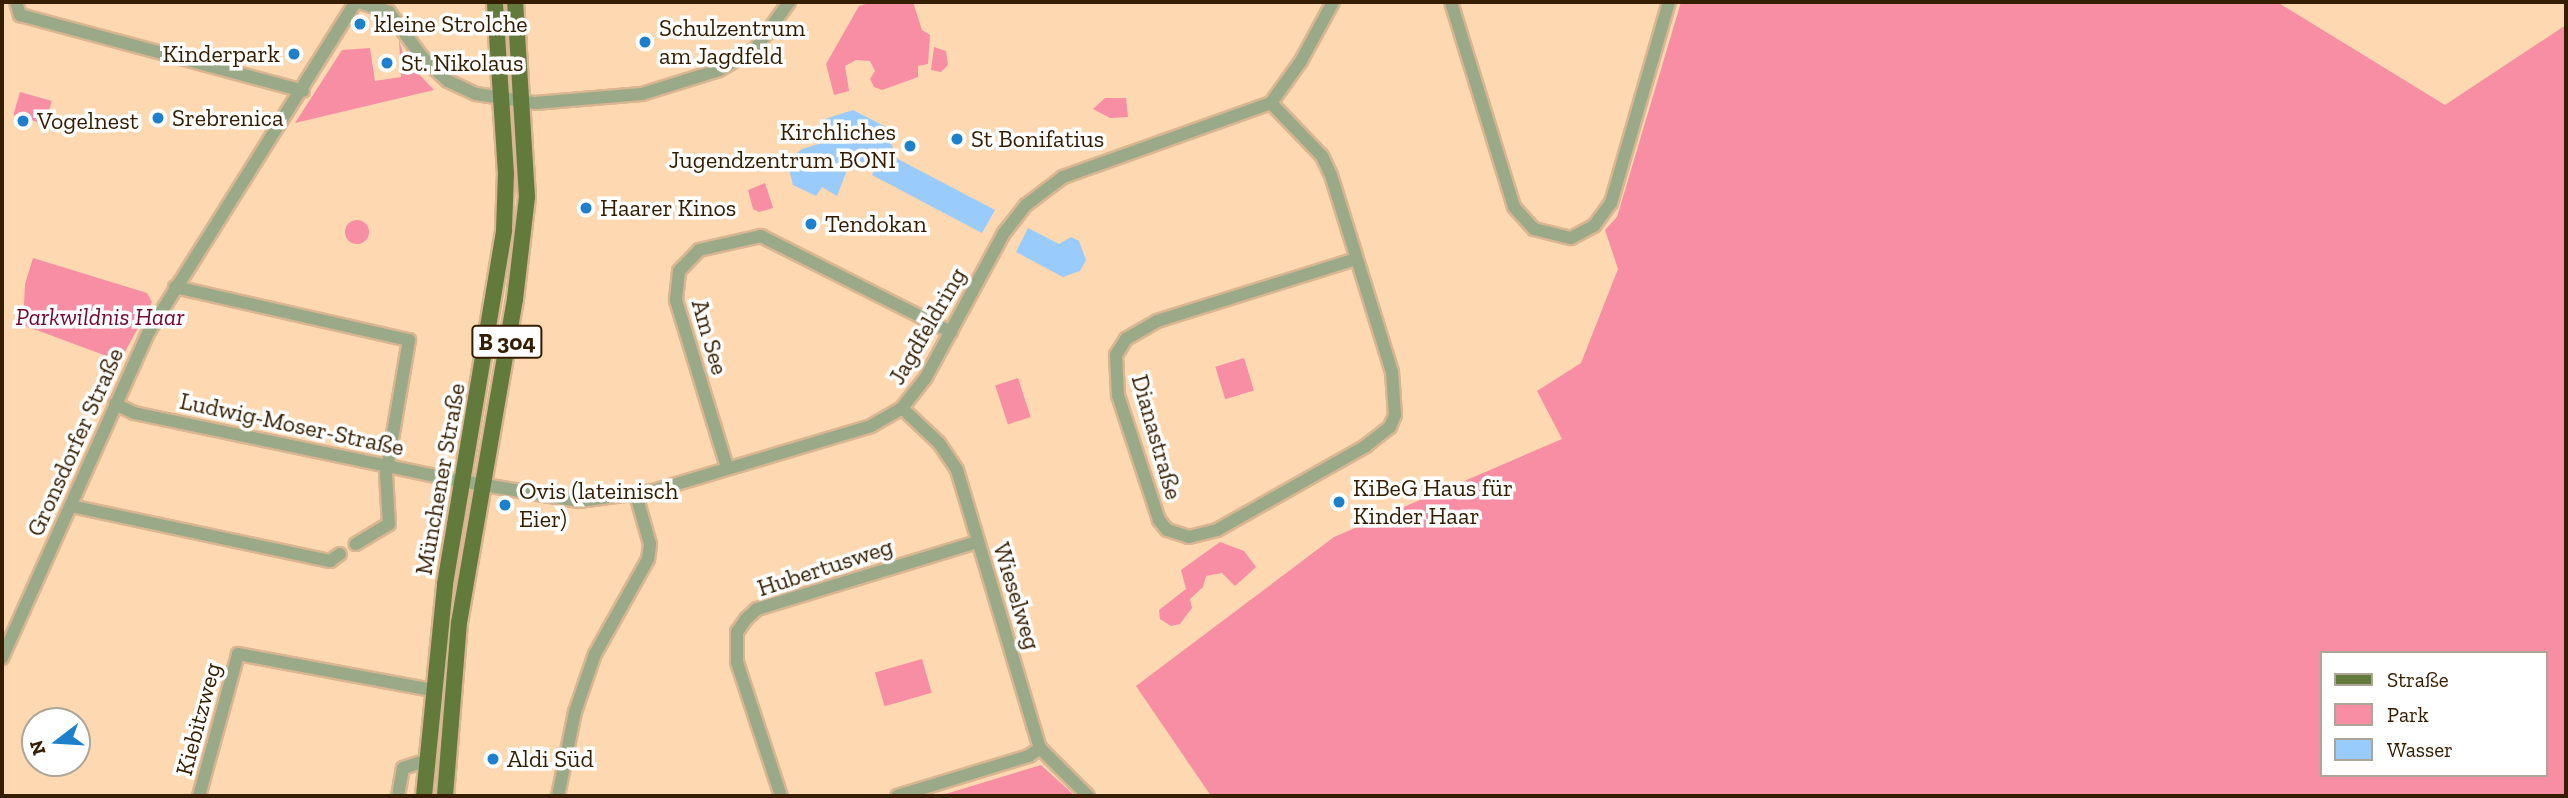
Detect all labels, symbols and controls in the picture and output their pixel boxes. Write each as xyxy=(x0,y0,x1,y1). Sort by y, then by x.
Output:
place label: kleine Strolche xyxy=(374,10,528,38)
place label: Schulzentrum am Jagdfeld xyxy=(659,14,805,70)
marker: kleine Strolche xyxy=(352,16,368,32)
marker: Schulzentrum am Jagdfeld xyxy=(637,34,653,50)
place label: Kinderpark xyxy=(162,40,280,68)
marker: Kinderpark xyxy=(286,46,302,62)
place label: St. Nikolaus xyxy=(401,49,524,77)
marker: St. Nikolaus xyxy=(379,55,395,71)
place label: Srebrenica xyxy=(172,104,283,132)
place label: Vogelnest xyxy=(37,107,139,135)
marker: Srebrenica xyxy=(150,110,166,126)
marker: Vogelnest xyxy=(15,113,31,129)
place label: Kirchliches Jugendzentrum BONI xyxy=(669,118,896,174)
place label: St Bonifatius xyxy=(971,125,1104,153)
marker: St Bonifatius xyxy=(949,131,965,147)
marker: Kirchliches Jugendzentrum BONI xyxy=(902,138,918,154)
place label: Haarer Kinos xyxy=(600,194,737,222)
marker: Haarer Kinos xyxy=(578,200,594,216)
place label: Tendokan xyxy=(825,210,927,238)
marker: Tendokan xyxy=(803,216,819,232)
street label: Jagdfeldring xyxy=(882,262,972,390)
street label: Am See xyxy=(686,296,734,378)
park label: Parkwildnis Haar xyxy=(16,303,184,331)
road number: B 304 xyxy=(470,322,544,362)
street label: Gronsdorfer Straße xyxy=(20,343,130,541)
street label: Dianastraße xyxy=(1125,371,1189,503)
street label: Münchener Straße xyxy=(409,381,471,577)
street label: Ludwig-Moser-Straße xyxy=(177,386,407,462)
place label: KiBeG Haus für Kinder Haar xyxy=(1353,474,1513,530)
place label: Ovis (lateinisch Eier) xyxy=(519,477,678,533)
marker: KiBeG Haus für Kinder Haar xyxy=(1331,494,1347,510)
marker: Ovis (lateinisch Eier) xyxy=(497,497,513,513)
street label: Hubertusweg xyxy=(754,532,896,602)
street label: Wieselweg xyxy=(987,539,1047,653)
legend xyxy=(2320,651,2547,777)
street label: Kiebitzweg xyxy=(169,660,227,778)
text: Straße xyxy=(2387,667,2449,692)
text: Park xyxy=(2387,702,2429,727)
north arrow xyxy=(21,707,91,777)
text: N xyxy=(24,737,50,758)
text: Wasser xyxy=(2387,737,2453,762)
place label: Aldi Süd xyxy=(507,745,594,773)
marker: Aldi Süd xyxy=(485,751,501,767)

